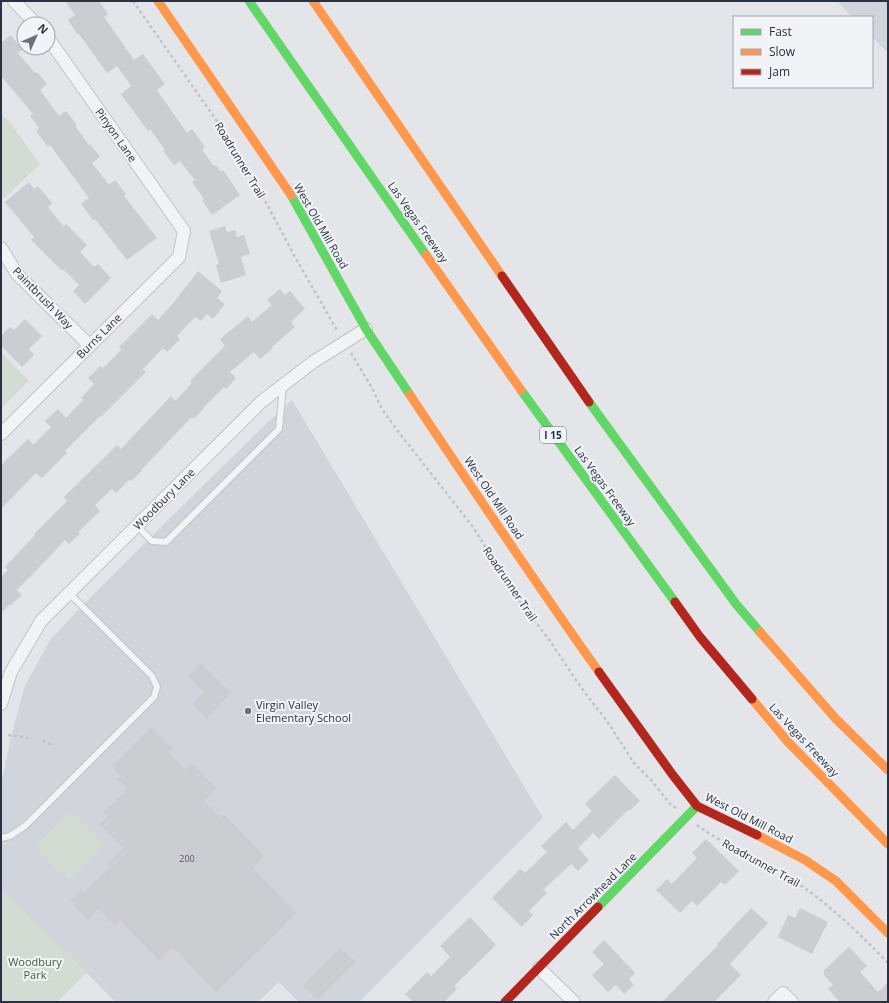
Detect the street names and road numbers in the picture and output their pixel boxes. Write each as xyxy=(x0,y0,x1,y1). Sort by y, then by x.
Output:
street label: Pinyon Lane xyxy=(92,105,141,165)
street label: Roadrunner Trail xyxy=(212,119,269,201)
street label: Las Vegas Freeway xyxy=(385,178,452,266)
street label: West Old Mill Road xyxy=(291,180,352,271)
street label: Paintbrush Way xyxy=(10,263,77,332)
street label: Burns Lane xyxy=(73,310,124,361)
road number: I 15 xyxy=(540,427,566,443)
street label: Las Vegas Freeway xyxy=(571,443,640,529)
street label: West Old Mill Road xyxy=(461,453,528,542)
street label: Woodbury Lane xyxy=(130,465,198,533)
street label: Roadrunner Trail xyxy=(480,544,541,624)
street label: Las Vegas Freeway xyxy=(766,700,843,780)
street label: West Old Mill Road xyxy=(703,789,796,846)
street label: Roadrunner Trail xyxy=(720,835,803,890)
street label: North Arrowhead Lane xyxy=(546,849,639,942)

